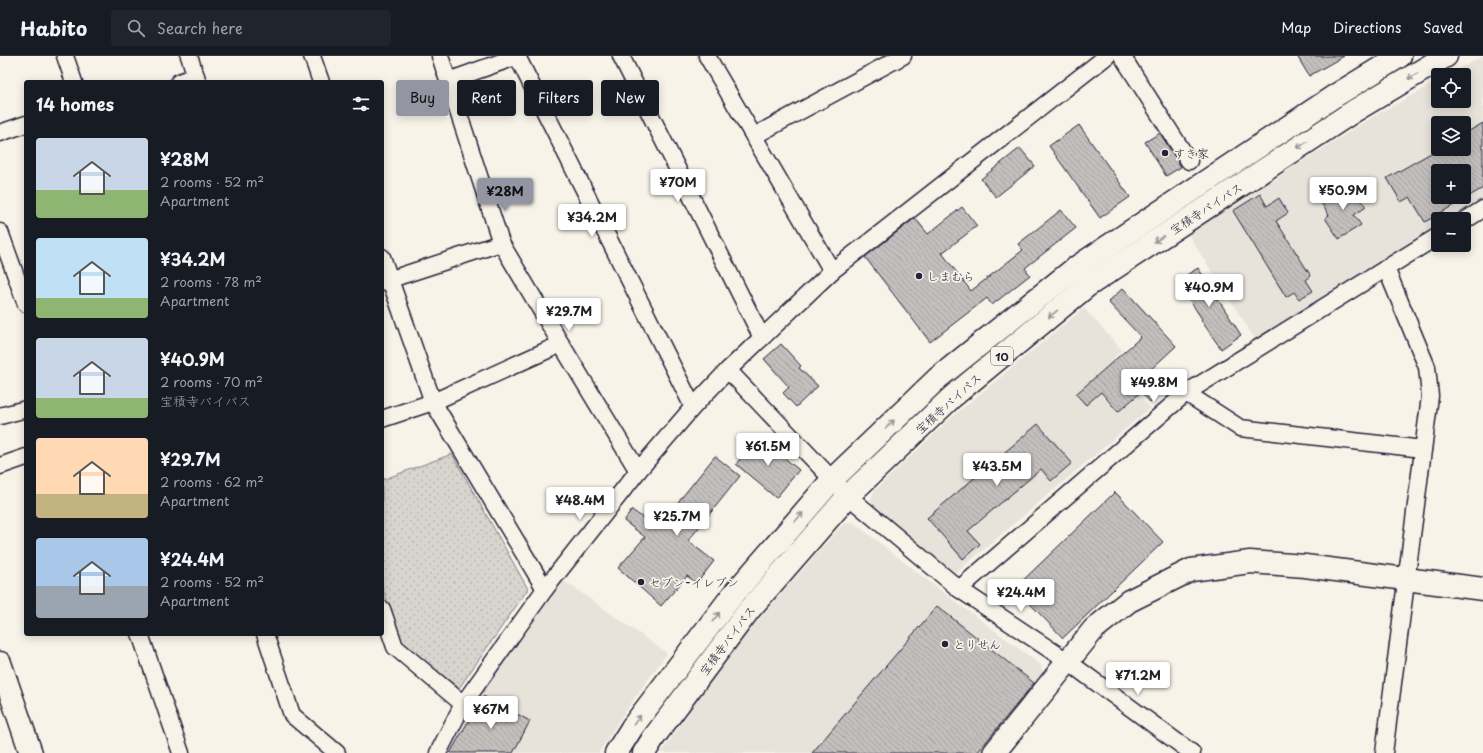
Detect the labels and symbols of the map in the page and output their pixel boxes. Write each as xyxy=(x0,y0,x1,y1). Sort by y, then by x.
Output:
one-way arrow xyxy=(1407,72,1419,80)
one-way arrow xyxy=(1297,140,1308,149)
place label: すき家 xyxy=(1173,144,1209,162)
marker: すき家 xyxy=(1160,148,1170,158)
pin: ¥70M xyxy=(654,169,702,203)
pin: ¥50.9M xyxy=(1310,177,1376,211)
pin: ¥28M xyxy=(481,178,529,212)
street label: 宝積寺バイパス xyxy=(1166,178,1246,238)
pin: ¥34.2M xyxy=(559,204,625,238)
one-way arrow xyxy=(1154,235,1165,243)
place label: しまむら xyxy=(927,267,975,285)
marker: しまむら xyxy=(914,271,924,281)
pin: ¥40.9M xyxy=(1176,274,1242,308)
pin: ¥29.7M xyxy=(536,298,602,332)
one-way arrow xyxy=(1048,310,1058,319)
road number: 10 xyxy=(991,347,1013,365)
street label: 宝積寺バイパス xyxy=(911,368,985,438)
pin: ¥49.8M xyxy=(1121,369,1187,403)
one-way arrow xyxy=(885,419,895,429)
pin: ¥61.5M xyxy=(735,433,801,467)
pin: ¥43.5M xyxy=(964,453,1030,487)
pin: ¥48.4M xyxy=(547,487,613,521)
pin: ¥25.7M xyxy=(644,503,710,537)
one-way arrow xyxy=(795,512,804,523)
place label: セブン-イレブン xyxy=(649,573,739,591)
marker: セブン-イレブン xyxy=(636,577,646,587)
pin: ¥24.4M xyxy=(988,579,1054,613)
street label: 宝積寺バイパス xyxy=(695,601,759,679)
one-way arrow xyxy=(711,611,720,622)
place label: とりせん xyxy=(953,635,1001,653)
marker: とりせん xyxy=(940,639,950,649)
pin: ¥71.2M xyxy=(1105,662,1171,696)
pin: ¥67M xyxy=(467,696,515,730)
one-way arrow xyxy=(633,715,641,726)

